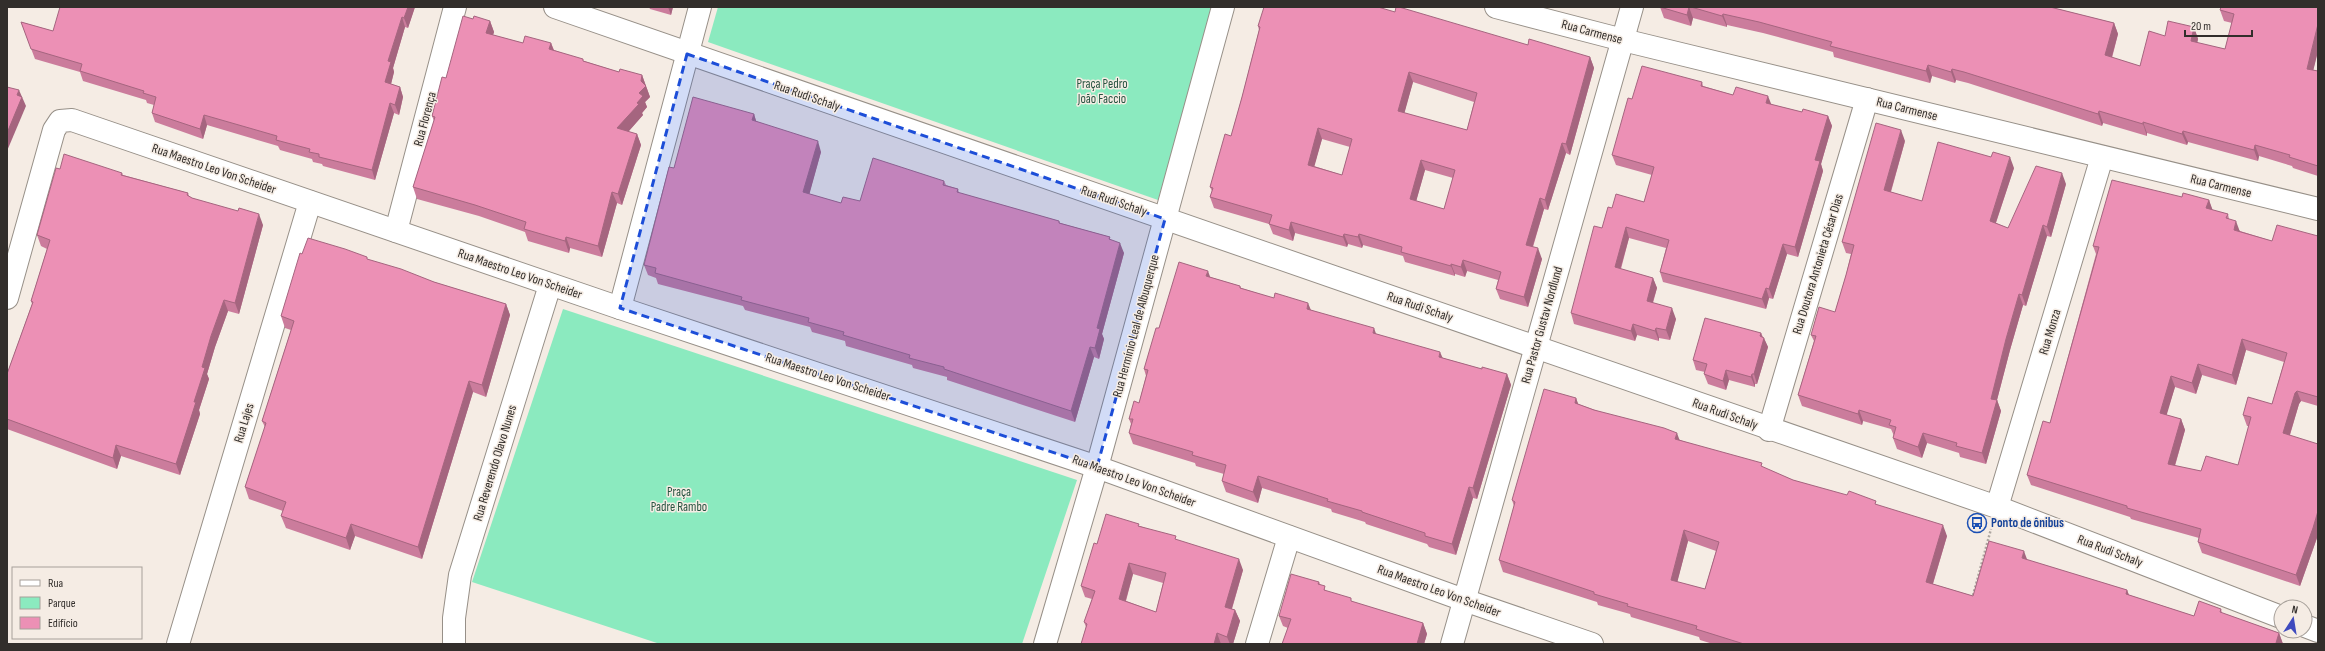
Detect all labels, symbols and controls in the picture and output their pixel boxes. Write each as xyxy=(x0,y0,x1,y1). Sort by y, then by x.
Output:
scale bar xyxy=(2185,12,2252,38)
street label: Rua Carmense xyxy=(1560,16,1624,48)
text: 20 m xyxy=(2191,19,2211,34)
park label: Praça Pedro João Faccio xyxy=(1076,76,1128,107)
street label: Rua Rudi Schaly xyxy=(772,77,842,115)
street label: Rua Florença xyxy=(410,90,440,148)
street label: Rua Carmense xyxy=(1875,94,1939,124)
street label: Rua Maestro Leo Von Scheider xyxy=(150,140,278,198)
street label: Rua Carmense xyxy=(2189,171,2253,201)
street label: Rua Rudi Schaly xyxy=(1079,182,1149,220)
street label: Rua Doutora Antonieta César Dias xyxy=(1789,192,1847,336)
street label: Rua Maestro Leo Von Scheider xyxy=(456,245,584,303)
street label: Rua Hermínio Leal de Albuquerque xyxy=(1109,253,1163,399)
street label: Rua Pastor Gustav Nordlund xyxy=(1518,265,1566,385)
street label: Rua Rudi Schaly xyxy=(1385,288,1455,326)
street label: Rua Monza xyxy=(2035,307,2065,357)
street label: Rua Maestro Leo Von Scheider xyxy=(764,349,893,405)
street label: Rua Rudi Schaly xyxy=(1690,395,1760,433)
street label: Rua Lajes xyxy=(230,401,258,445)
street label: Rua Reverendo Olavo Nunes xyxy=(470,403,520,523)
street label: Rua Maestro Leo Von Scheider xyxy=(1070,451,1198,511)
park label: Praça Padre Rambo xyxy=(651,484,707,515)
bus stop icon: Ponto de ônibus xyxy=(1966,512,1988,534)
place label: Ponto de ônibus xyxy=(1991,515,2064,531)
street label: Rua Rudi Schaly xyxy=(2075,531,2145,571)
street label: Rua Maestro Leo Von Scheider xyxy=(1375,561,1503,621)
legend xyxy=(12,567,142,639)
text: Rua xyxy=(48,576,64,591)
text: Parque xyxy=(48,596,76,611)
north arrow xyxy=(2273,599,2313,639)
text: N xyxy=(2291,603,2299,617)
text: Edifício xyxy=(48,616,78,631)

